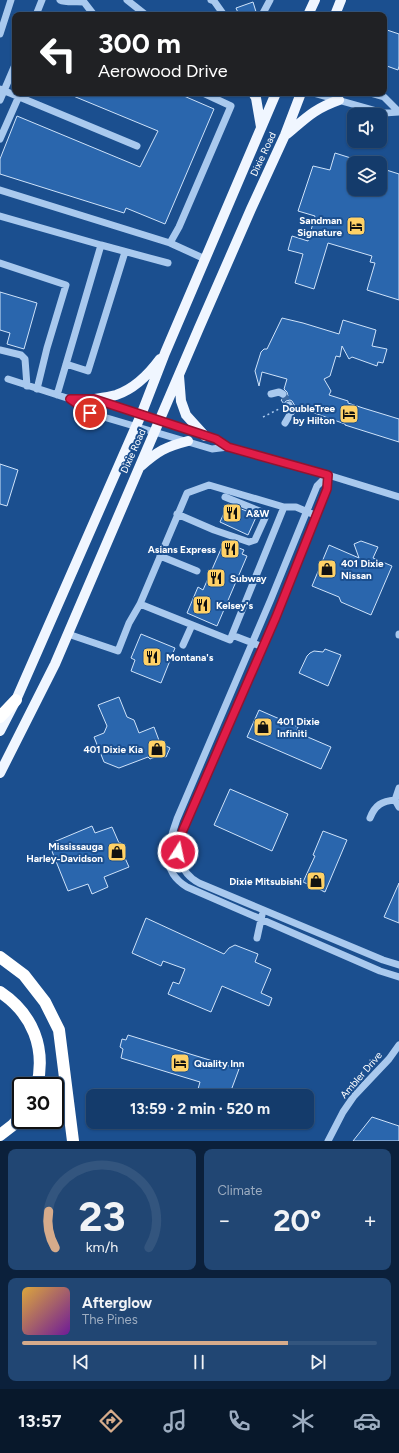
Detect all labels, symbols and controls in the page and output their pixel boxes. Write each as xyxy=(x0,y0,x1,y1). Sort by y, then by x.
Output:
text: 300 m xyxy=(98,26,181,60)
icon: left xyxy=(32,28,84,80)
text: Aerowood Drive xyxy=(98,60,228,82)
map controls xyxy=(347,108,387,196)
button: sound xyxy=(347,108,387,148)
street label: Dixie Road xyxy=(247,130,279,178)
button: layers xyxy=(347,156,387,196)
place label: Sandman Signature xyxy=(297,214,342,239)
hotel icon: Sandman Signature xyxy=(345,215,367,237)
pin xyxy=(73,396,107,430)
icon: arrive xyxy=(79,402,101,424)
place label: DoubleTree by Hilton xyxy=(282,402,335,427)
hotel icon: DoubleTree by Hilton xyxy=(338,403,360,425)
street label: Dixie Road xyxy=(117,427,149,475)
restaurant icon: A&W xyxy=(221,502,243,524)
place label: A&W xyxy=(246,507,270,520)
restaurant icon: Asians Express xyxy=(219,538,241,560)
place label: Asians Express xyxy=(148,543,216,556)
place label: 401 Dixie Nissan xyxy=(341,557,384,582)
shop icon: 401 Dixie Nissan xyxy=(316,558,338,580)
restaurant icon: Subway xyxy=(205,567,227,589)
place label: Subway xyxy=(230,572,267,585)
restaurant icon: Kelsey's xyxy=(191,594,213,616)
place label: Kelsey's xyxy=(216,599,254,612)
restaurant icon: Montana's xyxy=(141,646,163,668)
place label: Montana's xyxy=(166,651,214,664)
place label: 401 Dixie Infiniti xyxy=(277,715,320,740)
shop icon: 401 Dixie Infiniti xyxy=(252,716,274,738)
shop icon: 401 Dixie Kia xyxy=(146,738,168,760)
place label: 401 Dixie Kia xyxy=(83,743,143,756)
position arrow xyxy=(157,831,199,873)
place label: Mississauga Harley-Davidson xyxy=(26,840,103,865)
shop icon: Mississauga Harley-Davidson xyxy=(106,841,128,863)
shop icon: Dixie Mitsubishi xyxy=(305,870,327,892)
place label: Dixie Mitsubishi xyxy=(229,875,302,888)
street label: Ambler Drive xyxy=(337,1049,385,1101)
hotel icon: Quality Inn xyxy=(169,1052,191,1074)
place label: Quality Inn xyxy=(194,1057,245,1070)
speed limit sign: 30 xyxy=(12,1077,64,1129)
text: 13:59 · 2 min · 520 m xyxy=(130,1100,270,1118)
text: Climate xyxy=(218,1183,262,1198)
text: 23 xyxy=(78,1190,125,1240)
text: 20° xyxy=(273,1202,321,1239)
text: − xyxy=(218,1207,231,1234)
text: + xyxy=(363,1207,377,1234)
text: km/h xyxy=(85,1237,118,1255)
text: Afterglow xyxy=(82,1294,152,1312)
text: The Pines xyxy=(82,1312,138,1327)
icon: previous xyxy=(70,1351,92,1373)
icon: pause xyxy=(188,1351,210,1373)
icon: next xyxy=(307,1351,329,1373)
icon: directions xyxy=(97,1407,125,1435)
icon: music xyxy=(161,1407,189,1435)
icon: phone xyxy=(225,1407,253,1435)
icon: climate xyxy=(289,1407,317,1435)
icon: car xyxy=(353,1407,381,1435)
text: 13:57 xyxy=(18,1410,61,1432)

